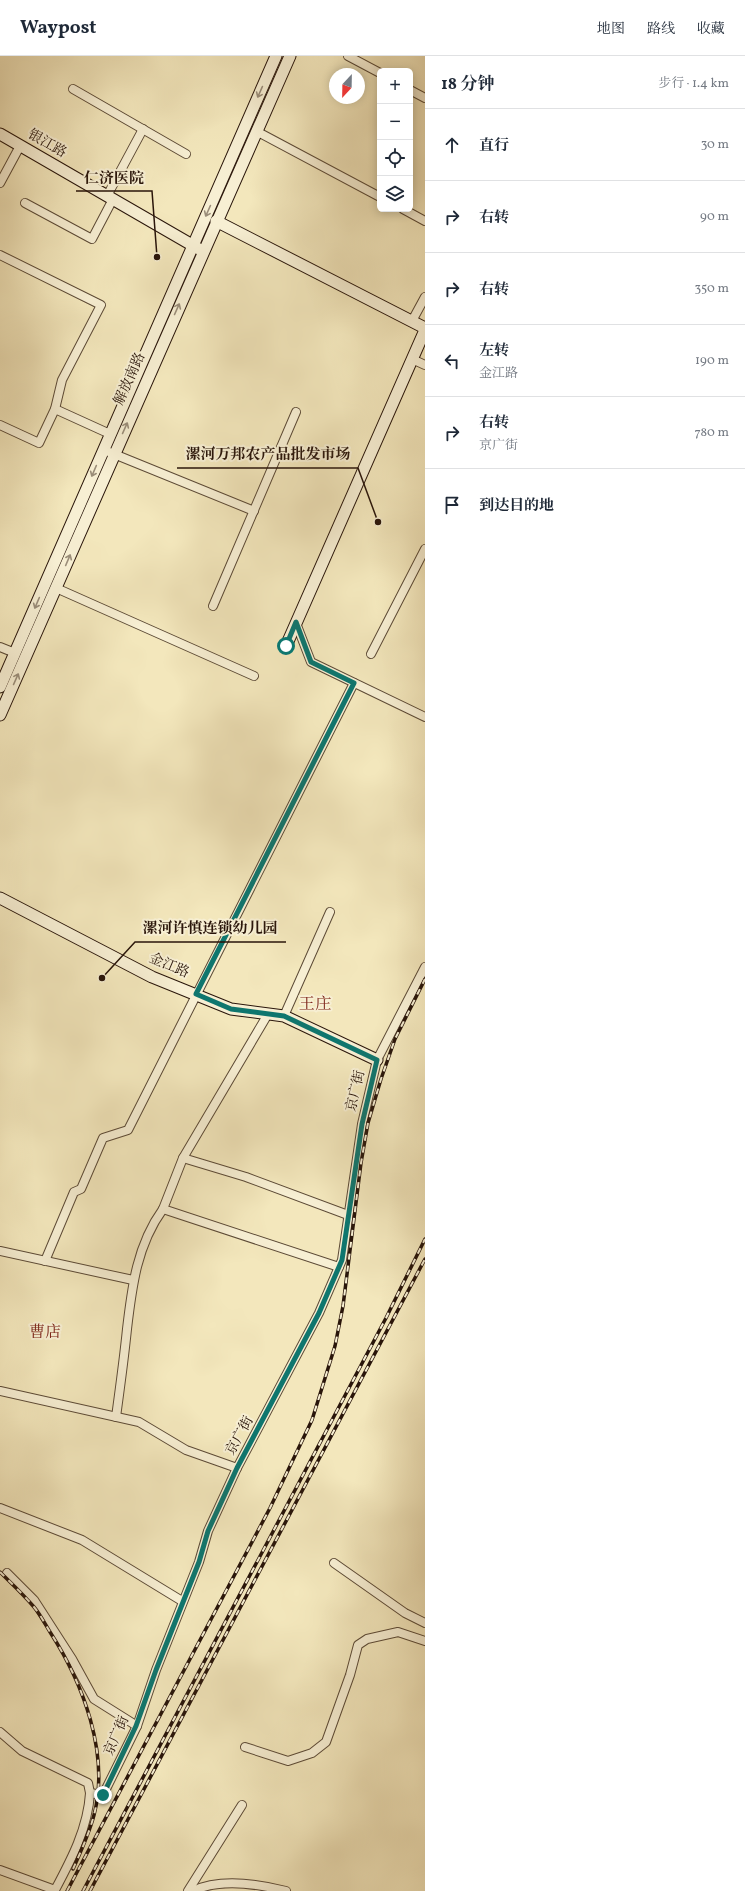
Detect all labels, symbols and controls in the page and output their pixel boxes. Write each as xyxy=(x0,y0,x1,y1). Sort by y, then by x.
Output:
text: Waypost xyxy=(20,15,96,41)
text: 地图 xyxy=(597,20,625,39)
text: 路线 xyxy=(647,20,675,39)
text: 收藏 xyxy=(697,20,725,39)
north arrow xyxy=(329,68,365,104)
map controls xyxy=(377,68,413,212)
button: + xyxy=(377,68,413,104)
text: 18 分钟 xyxy=(441,73,495,96)
text: 步行 · 1.4 km xyxy=(658,75,729,93)
one-way arrow xyxy=(256,85,263,97)
button: − xyxy=(377,104,413,140)
street label: 银江路 xyxy=(24,125,70,163)
icon: ahead xyxy=(441,134,463,156)
text: 直行 xyxy=(479,136,509,157)
text: 30 m xyxy=(701,136,729,154)
button: locate xyxy=(377,140,413,176)
callout: 仁济医院 xyxy=(76,164,152,191)
text: 仁济医院 xyxy=(84,169,144,190)
button: layers xyxy=(377,176,413,212)
one-way arrow xyxy=(203,204,211,216)
icon: right xyxy=(441,206,463,228)
text: 右转 xyxy=(479,208,509,229)
text: 90 m xyxy=(700,208,729,226)
icon: right xyxy=(441,278,463,300)
text: 右转 xyxy=(479,280,509,301)
text: 350 m xyxy=(694,280,729,298)
one-way arrow xyxy=(174,303,182,315)
text: 左转 xyxy=(479,341,509,362)
street label: 解放南路 xyxy=(110,350,150,408)
icon: left xyxy=(441,350,463,372)
text: 190 m xyxy=(695,352,729,370)
text: 金江路 xyxy=(479,365,518,383)
text: 右转 xyxy=(479,413,509,434)
one-way arrow xyxy=(122,422,129,434)
icon: right xyxy=(441,422,463,444)
text: 780 m xyxy=(695,424,729,442)
text: 京广街 xyxy=(479,437,518,455)
callout: 漯河万邦农产品批发市场 xyxy=(177,441,358,468)
text: 漯河万邦农产品批发市场 xyxy=(185,445,351,466)
one-way arrow xyxy=(90,464,97,476)
icon: arrive xyxy=(441,494,463,516)
text: 到达目的地 xyxy=(479,496,554,517)
one-way arrow xyxy=(64,554,72,566)
one-way arrow xyxy=(32,597,40,609)
route start xyxy=(277,637,295,655)
one-way arrow xyxy=(12,673,20,685)
callout: 漯河许慎连锁幼儿园 xyxy=(135,915,286,942)
text: 漯河许慎连锁幼儿园 xyxy=(142,919,278,940)
street label: 金江路 xyxy=(146,949,192,983)
district label: 王庄 xyxy=(299,994,331,1016)
street label: 京广街 xyxy=(342,1068,370,1114)
district label: 曹店 xyxy=(29,1322,61,1344)
street label: 京广街 xyxy=(222,1413,258,1459)
street label: 京广街 xyxy=(100,1713,134,1759)
route end xyxy=(94,1786,112,1804)

